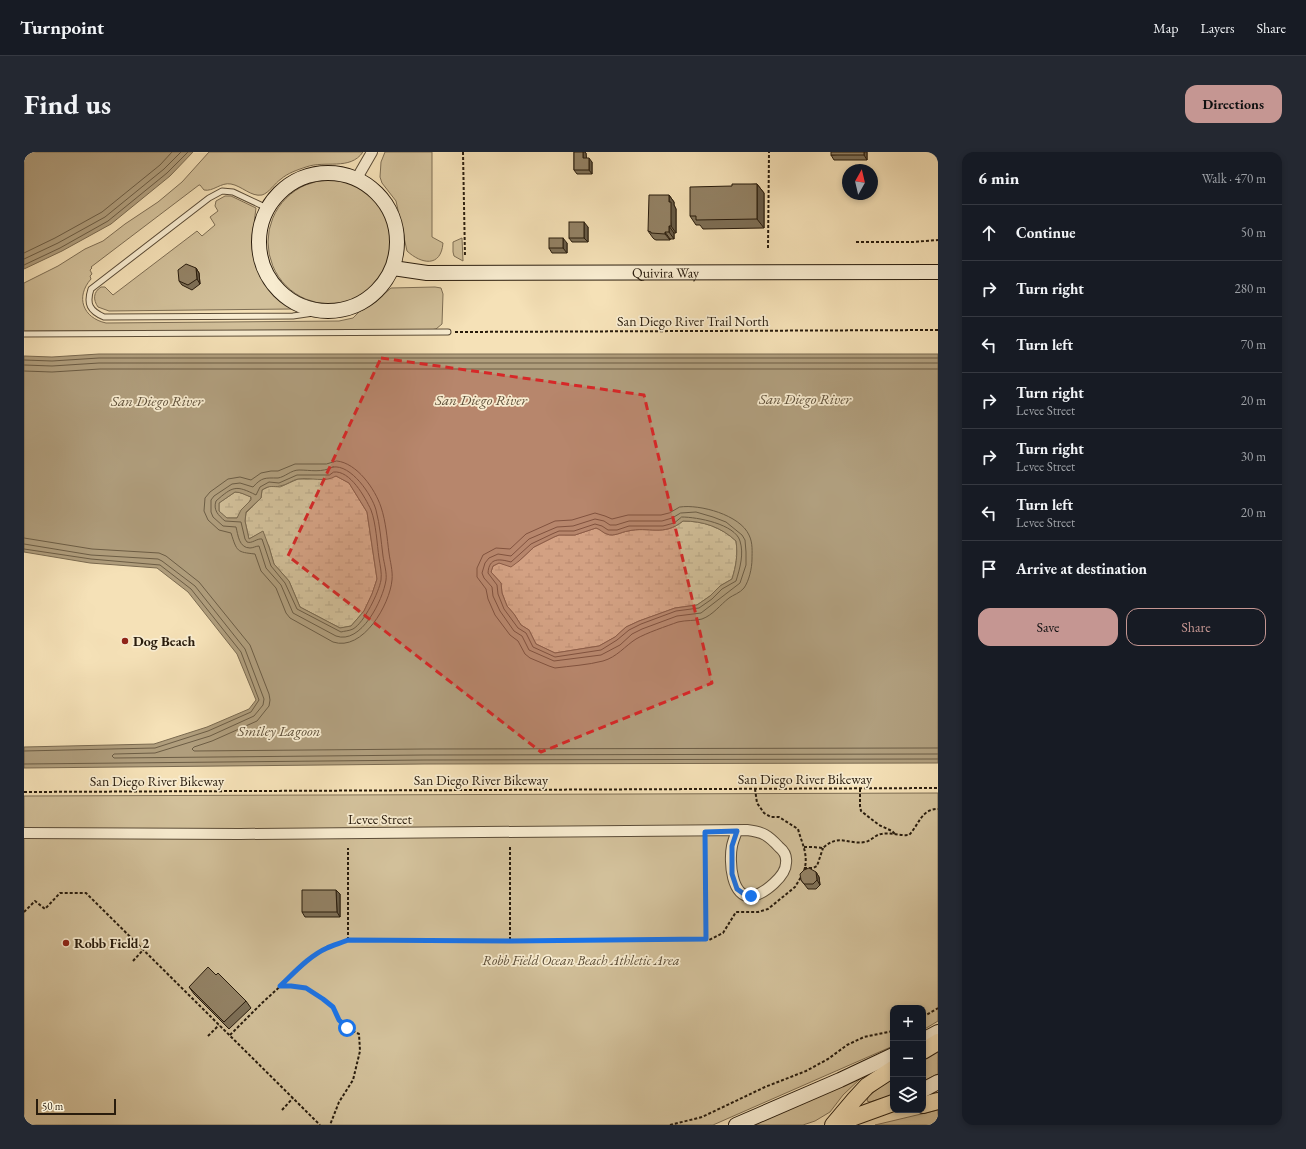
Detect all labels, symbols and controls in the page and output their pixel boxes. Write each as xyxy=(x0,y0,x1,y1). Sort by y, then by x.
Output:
text: Turnpoint xyxy=(20,15,104,40)
text: Map xyxy=(1153,19,1178,37)
text: Layers xyxy=(1200,19,1235,37)
text: Share xyxy=(1257,19,1286,37)
button: Directions xyxy=(1185,85,1282,123)
text: Find us xyxy=(24,86,111,122)
north arrow xyxy=(842,164,878,200)
text: 6 min xyxy=(978,167,1019,189)
text: Walk · 470 m xyxy=(1202,170,1266,187)
icon: ahead xyxy=(978,222,1000,244)
text: Continue xyxy=(1016,223,1076,242)
text: 50 m xyxy=(1241,224,1266,241)
street label: Quivira Way xyxy=(632,263,700,282)
icon: right xyxy=(978,278,1000,300)
text: Turn right xyxy=(1016,279,1084,298)
text: 280 m xyxy=(1235,280,1266,297)
street label: San Diego River Trail North xyxy=(617,312,769,330)
icon: left xyxy=(978,334,1000,356)
text: Turn left xyxy=(1016,335,1073,354)
text: 70 m xyxy=(1241,336,1266,353)
text: Turn right xyxy=(1016,383,1084,402)
water label: San Diego River xyxy=(758,389,852,408)
water label: San Diego River xyxy=(434,390,528,409)
icon: right xyxy=(978,390,1000,412)
water label: San Diego River xyxy=(110,391,204,410)
text: 20 m xyxy=(1241,392,1266,409)
text: Levee Street xyxy=(1016,402,1075,419)
text: Turn right xyxy=(1016,439,1084,458)
icon: right xyxy=(978,446,1000,468)
text: 30 m xyxy=(1241,448,1266,465)
text: Levee Street xyxy=(1016,458,1075,475)
text: Turn left xyxy=(1016,495,1073,514)
icon: left xyxy=(978,502,1000,524)
text: 20 m xyxy=(1241,504,1266,521)
text: Levee Street xyxy=(1016,514,1075,531)
icon: arrive xyxy=(978,558,1000,580)
text: Arrive at destination xyxy=(1016,559,1147,578)
button: Save xyxy=(978,608,1118,646)
button: Share xyxy=(1126,608,1266,646)
place label: Dog Beach xyxy=(133,632,195,650)
marker: Dog Beach xyxy=(120,636,130,646)
water label: Smiley Lagoon xyxy=(237,721,321,740)
street label: San Diego River Bikeway xyxy=(738,770,873,788)
street label: San Diego River Bikeway xyxy=(414,771,549,789)
street label: San Diego River Bikeway xyxy=(90,772,225,790)
street label: Levee Street xyxy=(348,810,412,828)
route end xyxy=(742,887,760,905)
place label: Robb Field 2 xyxy=(74,934,150,952)
marker: Robb Field 2 xyxy=(61,938,71,948)
park label: Robb Field Ocean Beach Athletic Area xyxy=(482,951,680,969)
map controls xyxy=(890,1005,926,1113)
button: + xyxy=(890,1005,926,1041)
route start xyxy=(338,1019,356,1037)
button: − xyxy=(890,1041,926,1077)
button: layers xyxy=(890,1077,926,1113)
scale bar xyxy=(36,1097,116,1116)
text: 50 m xyxy=(42,1099,63,1113)

